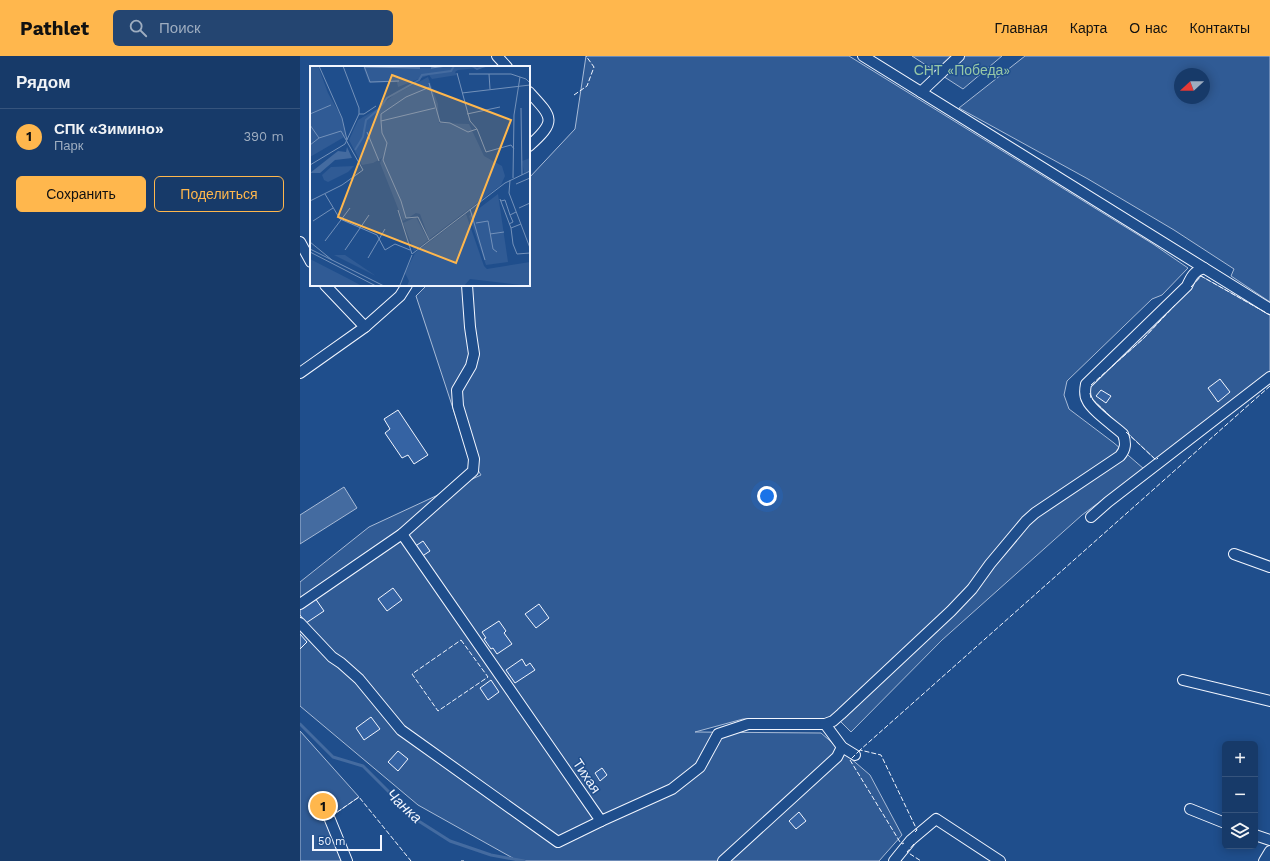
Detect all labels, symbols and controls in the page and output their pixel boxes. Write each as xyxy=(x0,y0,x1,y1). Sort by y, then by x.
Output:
search box xyxy=(113,10,393,46)
text: Pathlet xyxy=(20,17,89,40)
icon: search xyxy=(127,17,149,39)
text: Поиск xyxy=(159,19,201,37)
text: Главная xyxy=(995,20,1048,36)
text: Карта xyxy=(1070,20,1107,36)
text: О нас xyxy=(1129,20,1168,36)
text: Контакты xyxy=(1190,20,1250,36)
park label: СНТ «Победа» xyxy=(914,62,1010,78)
inset map xyxy=(310,66,530,286)
north arrow xyxy=(1174,68,1210,104)
text: Рядом xyxy=(16,72,71,92)
text: СПК «Зимино» xyxy=(54,120,164,138)
text: 1 xyxy=(26,129,32,144)
text: 390 m xyxy=(243,129,284,144)
text: Парк xyxy=(54,138,84,153)
button: Сохранить xyxy=(16,176,146,212)
button: Поделиться xyxy=(154,176,284,212)
your location xyxy=(757,486,777,506)
map controls xyxy=(1222,741,1258,849)
button: + xyxy=(1222,741,1258,777)
street label: Тихая xyxy=(570,756,604,796)
button: − xyxy=(1222,777,1258,813)
water label: Чанка xyxy=(382,785,426,827)
pin: 1 xyxy=(310,791,336,821)
button: layers xyxy=(1222,813,1258,849)
scale bar xyxy=(312,833,382,852)
text: 50 m xyxy=(318,835,345,848)

